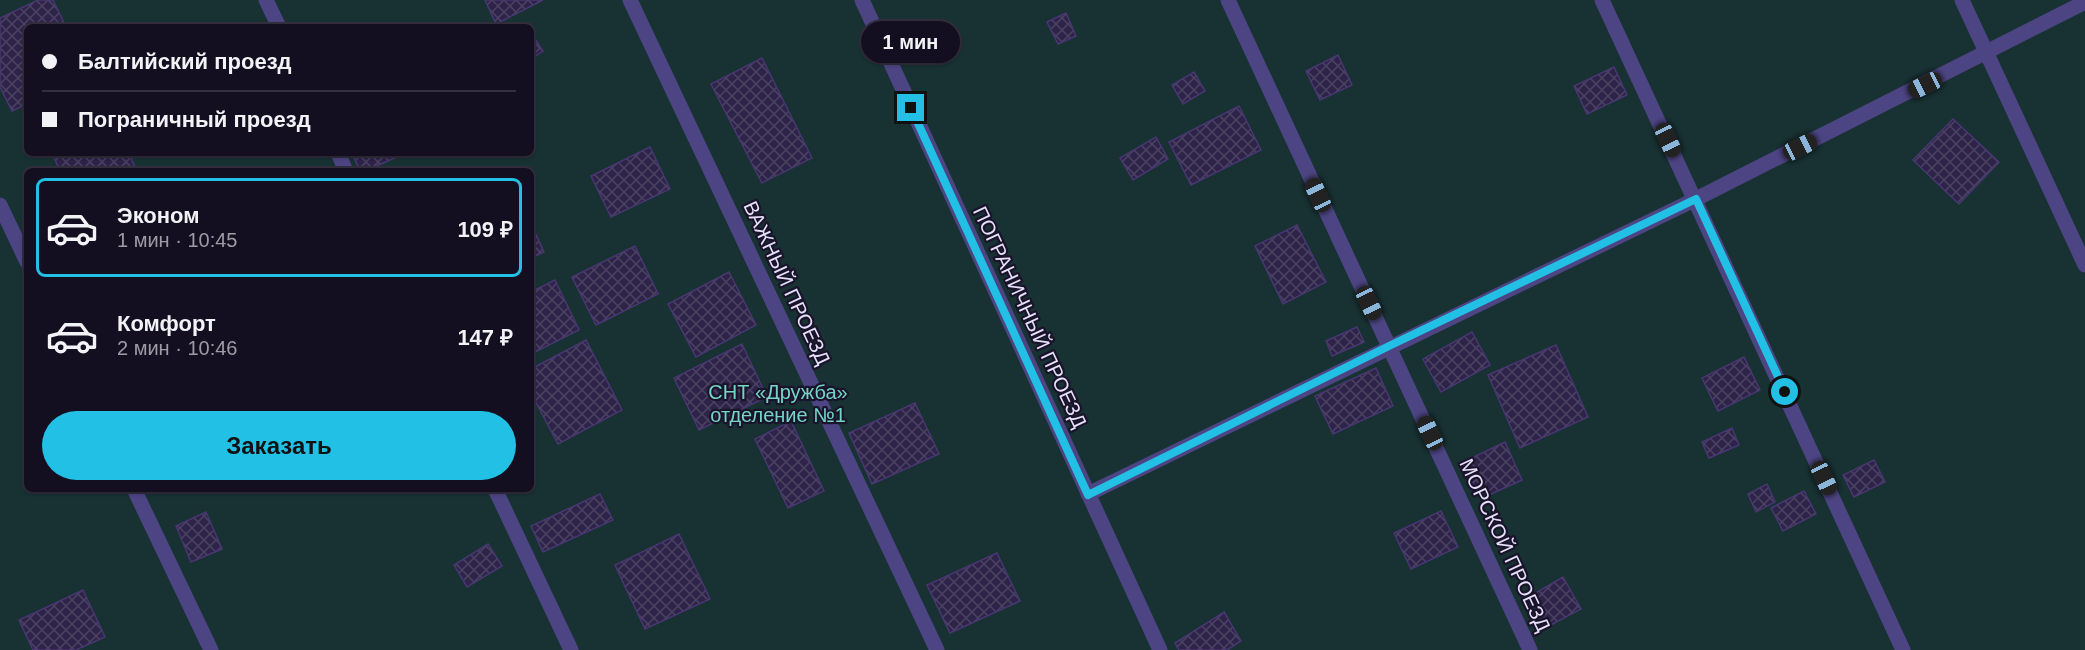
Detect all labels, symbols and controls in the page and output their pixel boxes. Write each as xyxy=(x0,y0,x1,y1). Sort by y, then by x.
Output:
callout: 1 мин xyxy=(862,21,960,63)
text: 1 мин xyxy=(883,31,938,53)
text: Балтийский проезд xyxy=(78,49,292,74)
car xyxy=(1905,69,1945,101)
route end xyxy=(897,94,924,121)
text: Пограничный проезд xyxy=(78,107,311,132)
car xyxy=(1652,120,1684,160)
car xyxy=(1780,131,1820,163)
car xyxy=(1302,175,1334,215)
street label: ВАЖНЫЙ ПРОЕЗД xyxy=(739,197,836,369)
icon: car xyxy=(45,201,99,255)
street label: ПОГРАНИЧНЫЙ ПРОЕЗД xyxy=(969,202,1092,432)
text: Эконом xyxy=(117,203,200,228)
text: 109 ₽ xyxy=(457,217,513,242)
text: 1 мин · 10:45 xyxy=(117,229,237,251)
car xyxy=(1353,283,1385,323)
icon: car xyxy=(45,309,99,363)
text: Комфорт xyxy=(117,311,216,336)
text: 147 ₽ xyxy=(457,325,513,350)
text: 2 мин · 10:46 xyxy=(117,337,237,359)
route start xyxy=(1771,378,1798,405)
park label: СНТ «Дружба» отделение №1 xyxy=(708,381,848,426)
button: Заказать xyxy=(42,411,516,480)
car xyxy=(1414,413,1446,453)
street label: МОРСКОЙ ПРОЕЗД xyxy=(1455,455,1556,635)
car xyxy=(1808,458,1840,498)

